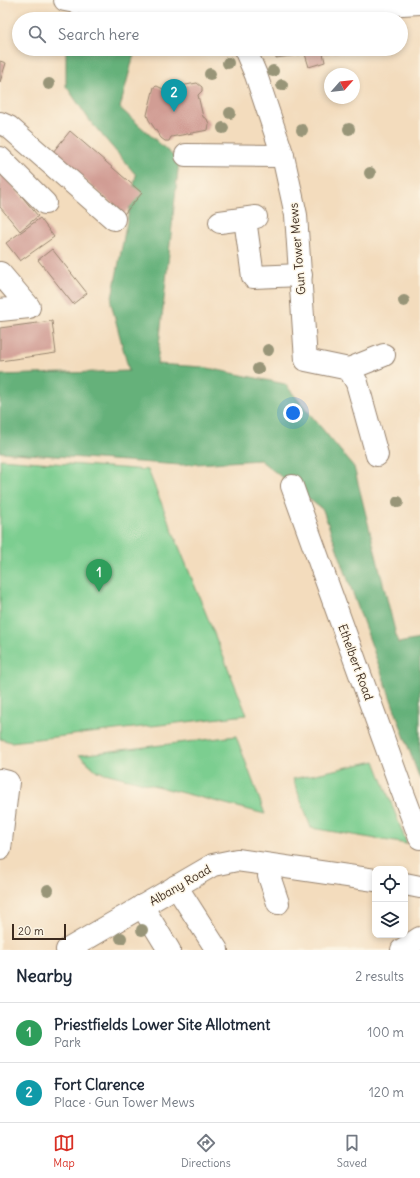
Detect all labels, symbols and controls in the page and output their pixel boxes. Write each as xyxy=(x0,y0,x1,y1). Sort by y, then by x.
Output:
search box xyxy=(12,12,408,56)
icon: search xyxy=(26,23,48,45)
text: Search here xyxy=(58,25,139,44)
north arrow xyxy=(324,68,360,104)
pin: 2 xyxy=(161,79,187,112)
street label: Gun Tower Mews xyxy=(286,202,308,296)
your location xyxy=(283,403,303,423)
pin: 1 xyxy=(86,559,112,592)
street label: Ethelbert Road xyxy=(335,622,377,702)
street label: Albany Road xyxy=(147,861,213,909)
map controls xyxy=(372,866,408,938)
button: locate xyxy=(372,866,408,902)
button: layers xyxy=(372,902,408,938)
scale bar xyxy=(12,922,66,941)
text: 20 m xyxy=(18,924,44,938)
text: Nearby xyxy=(16,965,72,987)
text: 2 results xyxy=(355,968,404,985)
text: Priestfields Lower Site Allotment xyxy=(54,1015,270,1034)
text: 1 xyxy=(26,1024,32,1041)
text: 100 m xyxy=(367,1024,404,1041)
text: Park xyxy=(54,1034,81,1051)
text: Fort Clarence xyxy=(54,1075,145,1094)
text: 2 xyxy=(25,1084,33,1101)
text: 120 m xyxy=(369,1084,404,1101)
text: Place · Gun Tower Mews xyxy=(54,1094,195,1111)
tab: Map xyxy=(53,1132,75,1170)
tab: Directions xyxy=(181,1132,231,1170)
tab: Saved xyxy=(337,1132,367,1170)

